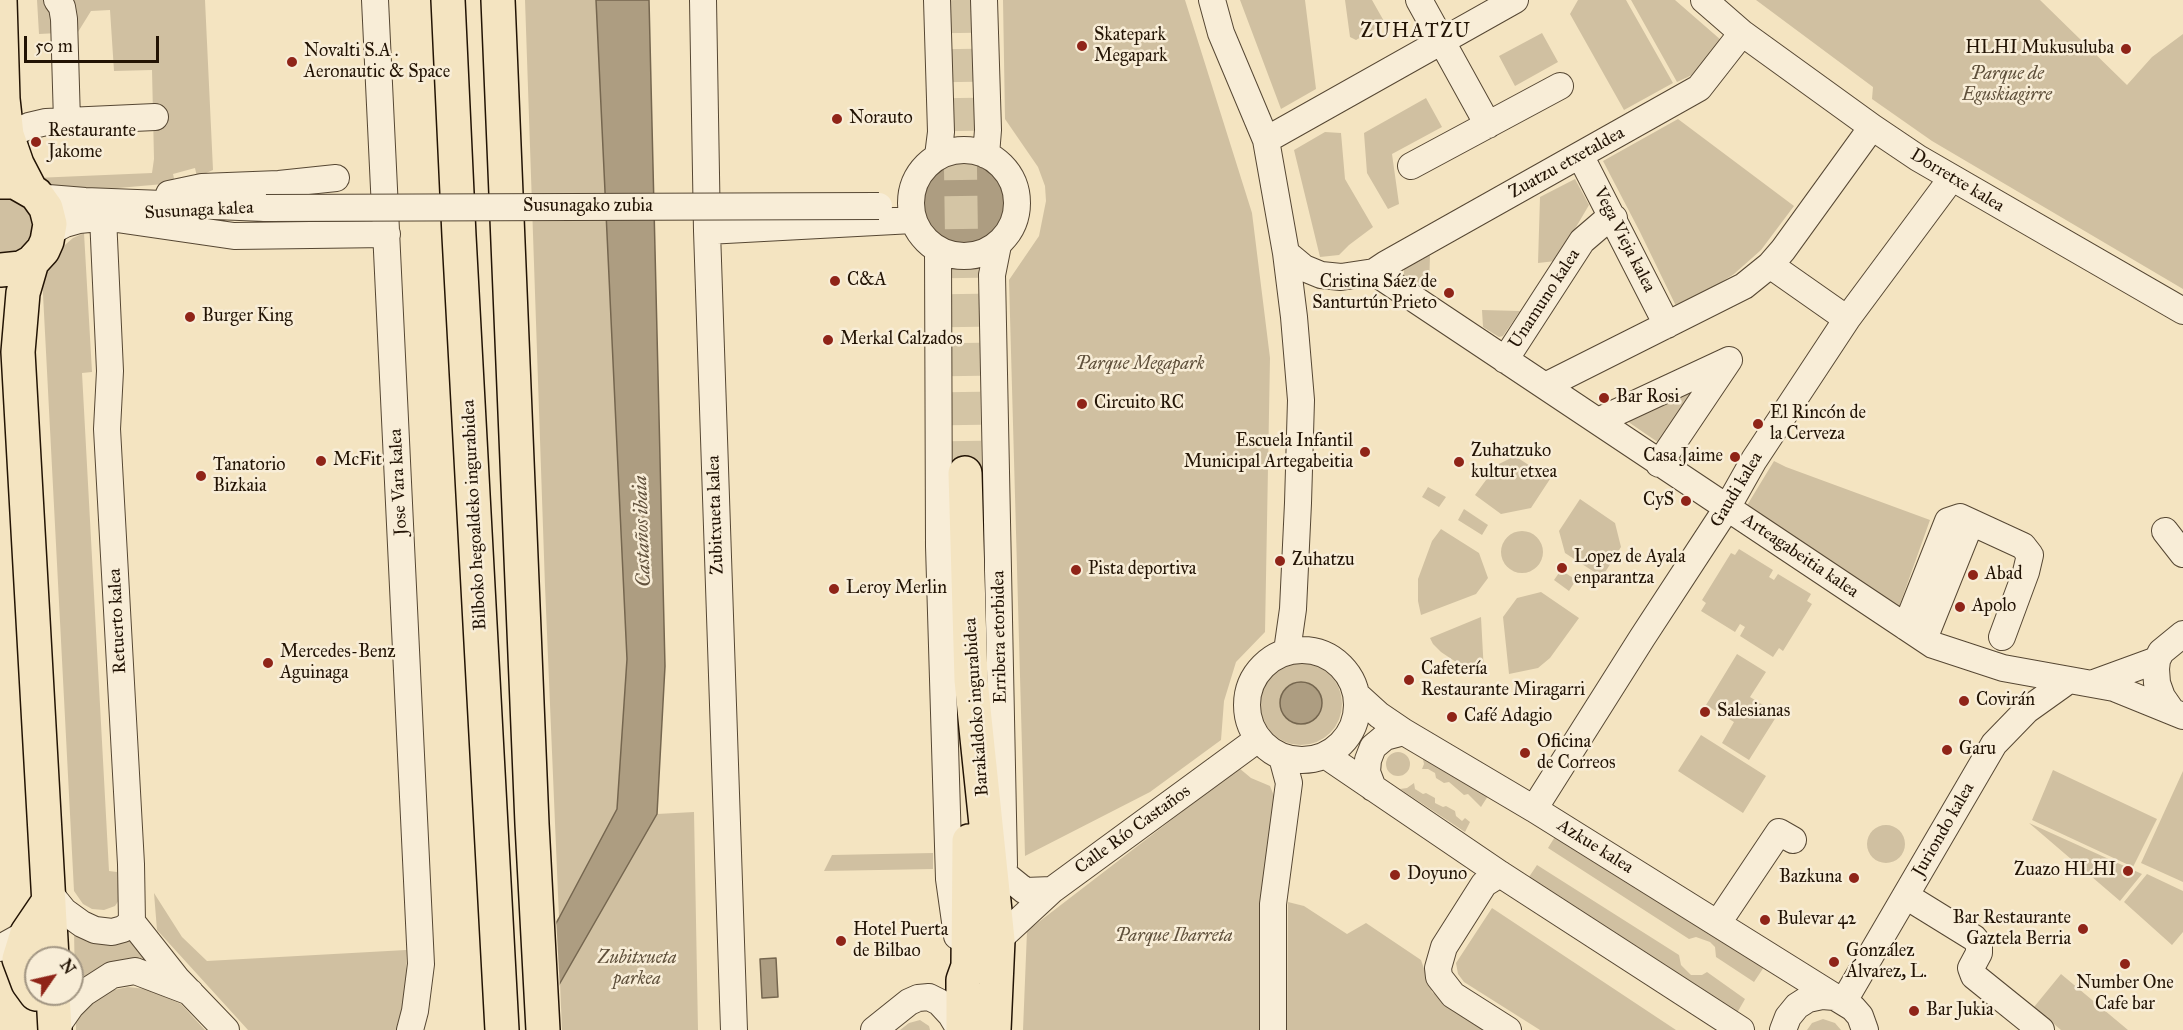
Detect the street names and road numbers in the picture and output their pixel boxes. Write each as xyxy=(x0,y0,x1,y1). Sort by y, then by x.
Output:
street label: Zuatzu etxetaldea xyxy=(1505,122,1629,204)
street label: Dorretxe kalea xyxy=(1906,145,2008,217)
street label: Vega Vieja kalea xyxy=(1588,184,1660,296)
street label: Susunagako zubia xyxy=(523,196,653,218)
street label: Susunaga kalea xyxy=(144,197,254,225)
street label: Unamuno kalea xyxy=(1505,245,1585,353)
street label: Bilboko hegoaldeko ingurabidea xyxy=(458,399,492,631)
street label: Jose Vara kalea xyxy=(385,428,413,536)
street label: Gaudi kalea xyxy=(1706,448,1768,532)
street label: Zubitxueta kalea xyxy=(703,455,729,575)
street label: Arteagabeitia kalea xyxy=(1738,509,1862,603)
street label: Retuerto kalea xyxy=(104,568,132,674)
street label: Erribera etorbidea xyxy=(988,570,1012,704)
street label: Barakaldoko ingurabidea xyxy=(960,617,994,797)
street label: Juriondo kalea xyxy=(1908,779,1980,881)
street label: Calle Río Castaños xyxy=(1071,781,1195,879)
street label: Azkue kalea xyxy=(1553,815,1637,879)

